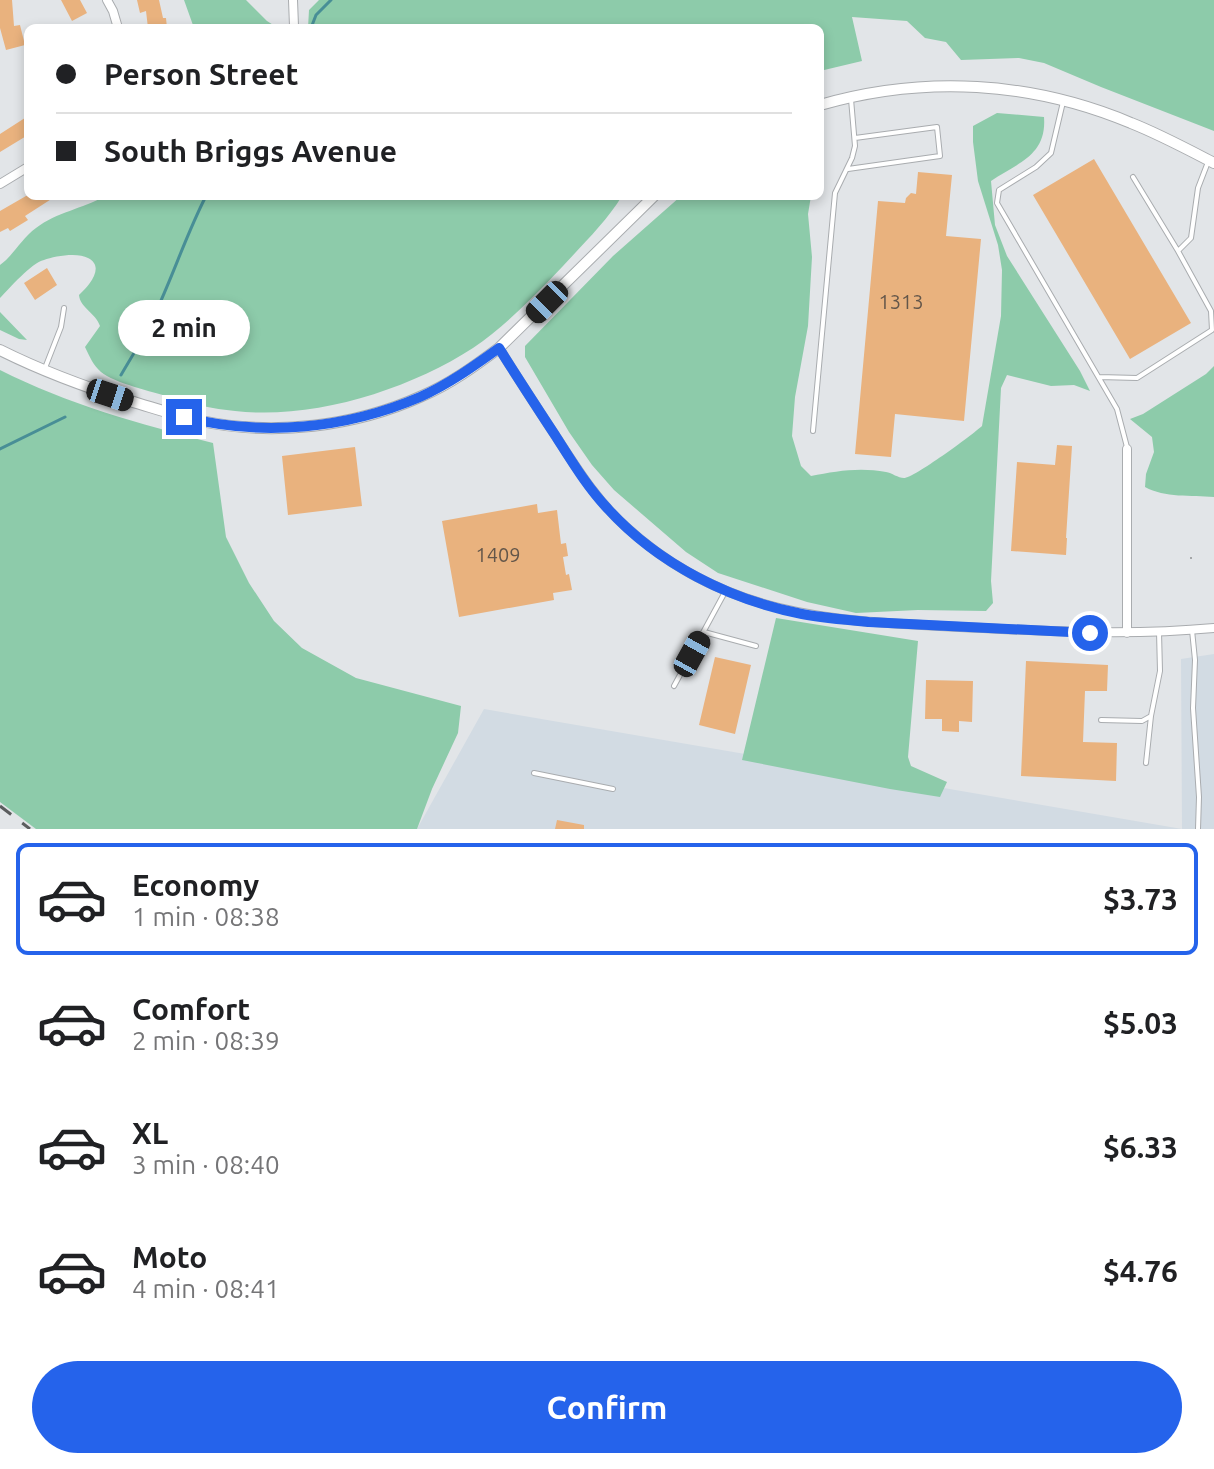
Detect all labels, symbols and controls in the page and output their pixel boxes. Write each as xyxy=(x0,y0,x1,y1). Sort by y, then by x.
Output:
text: Person Street xyxy=(104,57,299,91)
text: South Briggs Avenue xyxy=(104,134,397,168)
car xyxy=(522,277,572,327)
house number: 1313 xyxy=(878,290,924,313)
callout: 2 min xyxy=(118,301,250,357)
text: 2 min xyxy=(151,313,217,342)
car xyxy=(83,376,137,414)
route end xyxy=(166,399,202,435)
house number: 1409 xyxy=(475,543,521,566)
route start xyxy=(1072,615,1108,651)
car xyxy=(670,627,714,681)
icon: car xyxy=(36,863,108,935)
text: Economy xyxy=(132,868,259,902)
text: $3.73 xyxy=(1103,882,1178,916)
text: 1 min · 08:38 xyxy=(132,902,280,931)
icon: car xyxy=(36,987,108,1059)
text: Comfort xyxy=(132,992,250,1026)
text: $5.03 xyxy=(1103,1006,1178,1040)
text: 2 min · 08:39 xyxy=(132,1026,280,1055)
icon: car xyxy=(36,1111,108,1183)
text: XL xyxy=(132,1116,168,1150)
text: $6.33 xyxy=(1103,1130,1178,1164)
text: 3 min · 08:40 xyxy=(132,1150,280,1179)
icon: car xyxy=(36,1235,108,1307)
text: Moto xyxy=(132,1240,207,1274)
text: $4.76 xyxy=(1103,1254,1178,1288)
text: 4 min · 08:41 xyxy=(132,1274,280,1303)
button: Confirm xyxy=(32,1361,1182,1453)

